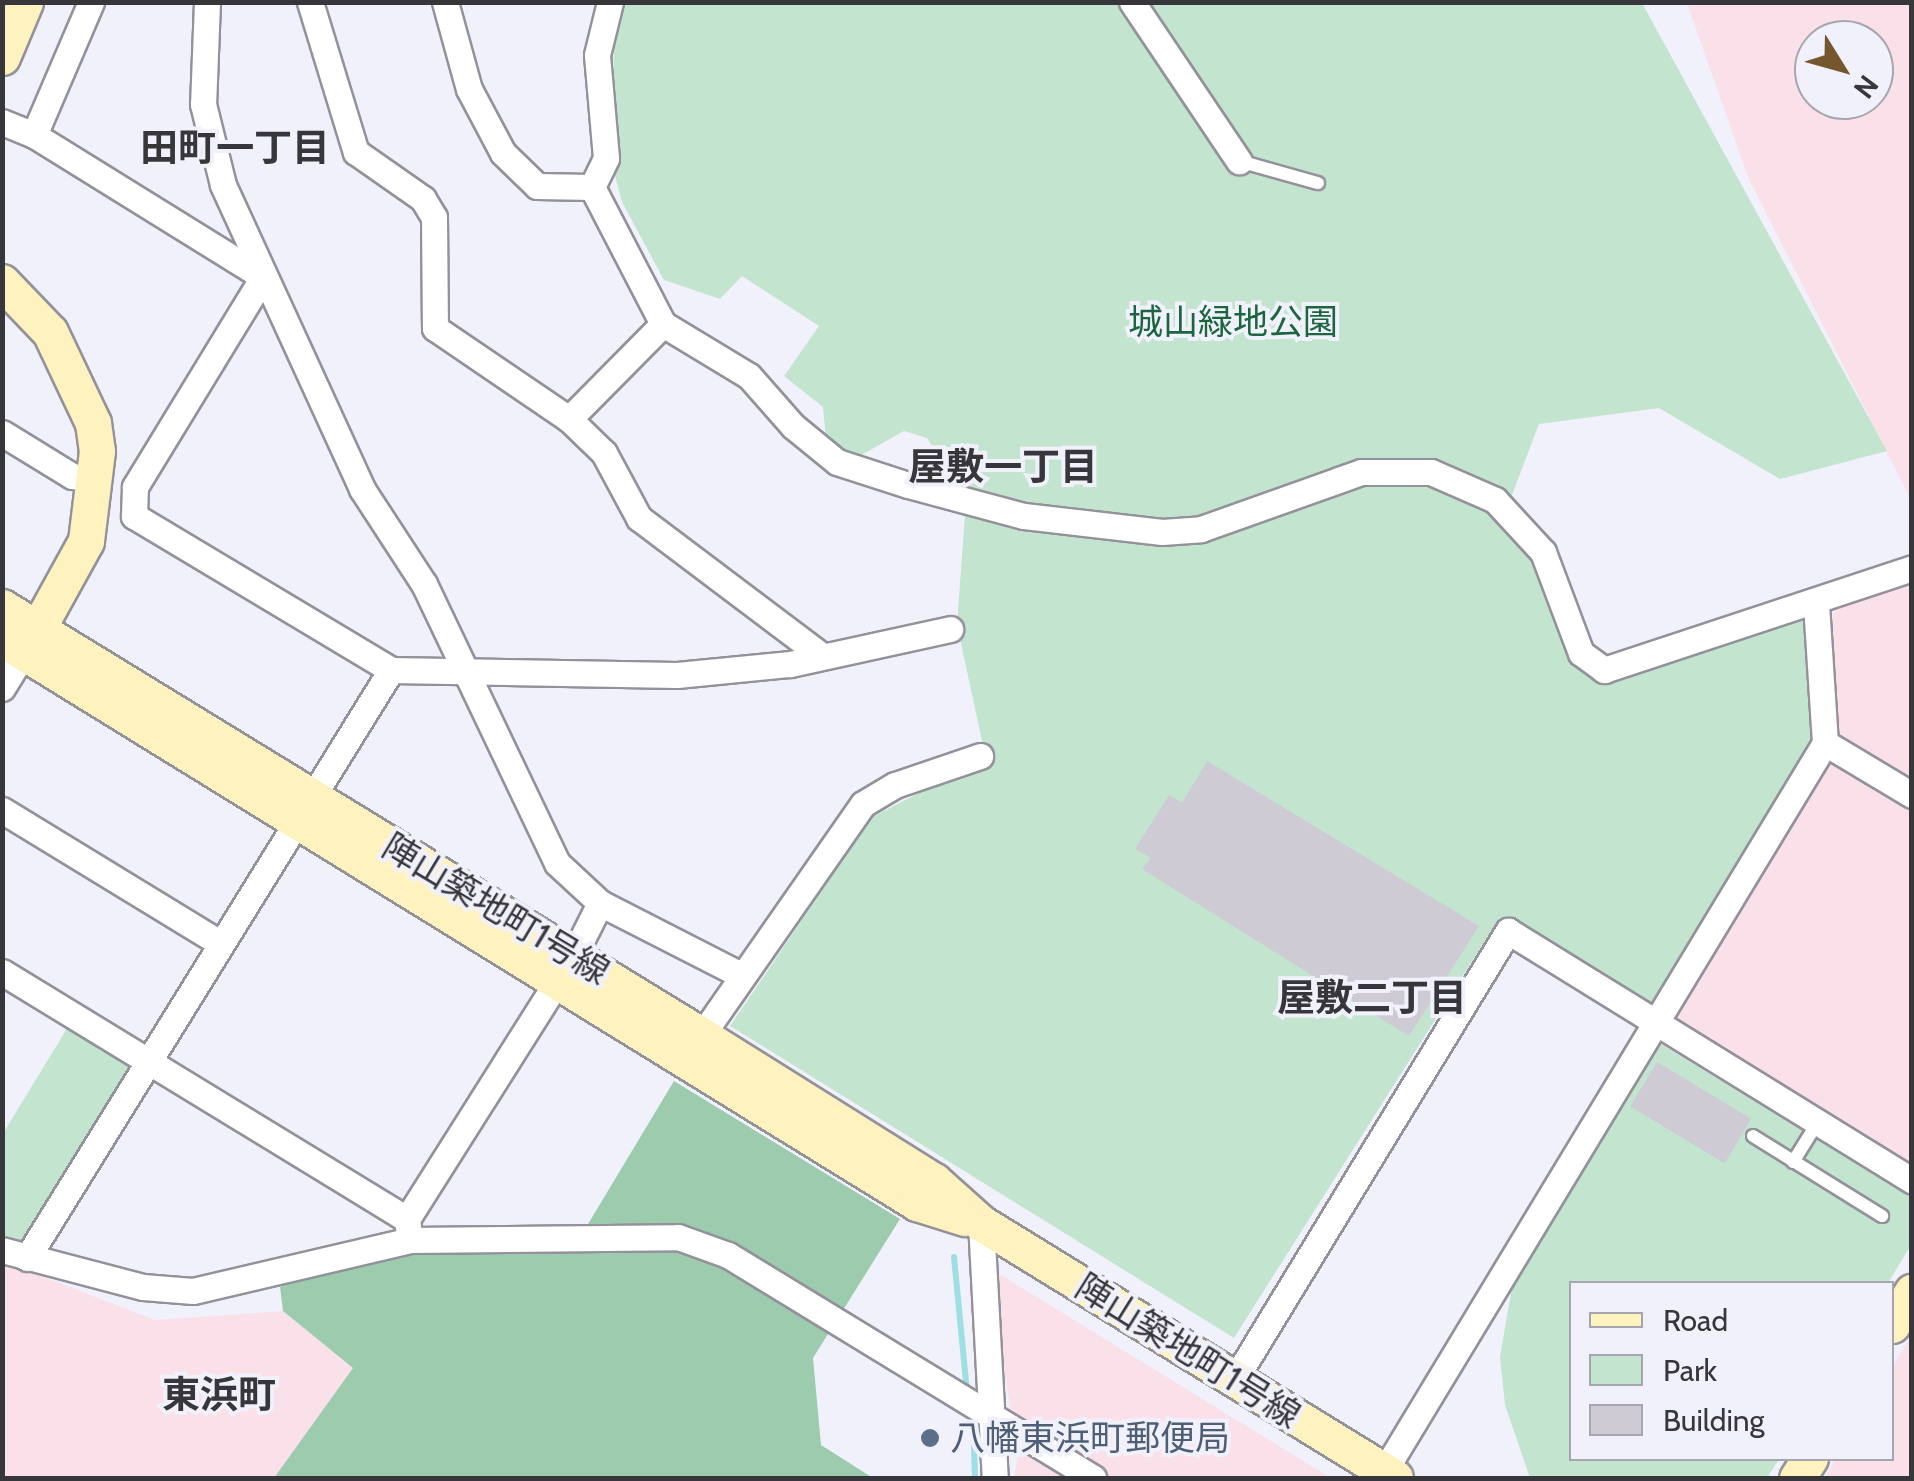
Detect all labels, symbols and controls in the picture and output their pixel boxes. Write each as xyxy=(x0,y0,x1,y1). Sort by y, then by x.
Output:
north arrow xyxy=(1794,20,1894,120)
text: N xyxy=(1847,69,1886,105)
district label: 田町一丁目 xyxy=(140,125,330,171)
park label: 城山緑地公園 xyxy=(1128,301,1338,343)
district label: 屋敷一丁目 xyxy=(908,444,1098,490)
street label: 陣山築地町1号線 xyxy=(375,825,617,993)
district label: 屋敷二丁目 xyxy=(1277,975,1467,1021)
street label: 陣山築地町1号線 xyxy=(1068,1265,1308,1437)
legend xyxy=(1569,1281,1894,1461)
text: Road xyxy=(1663,1302,1728,1339)
text: Park xyxy=(1663,1352,1717,1389)
district label: 東浜町 xyxy=(162,1372,276,1418)
text: Building xyxy=(1663,1402,1765,1439)
place label: 八幡東浜町郵便局 xyxy=(950,1417,1230,1459)
marker: 八幡東浜町郵便局 xyxy=(919,1427,941,1449)

